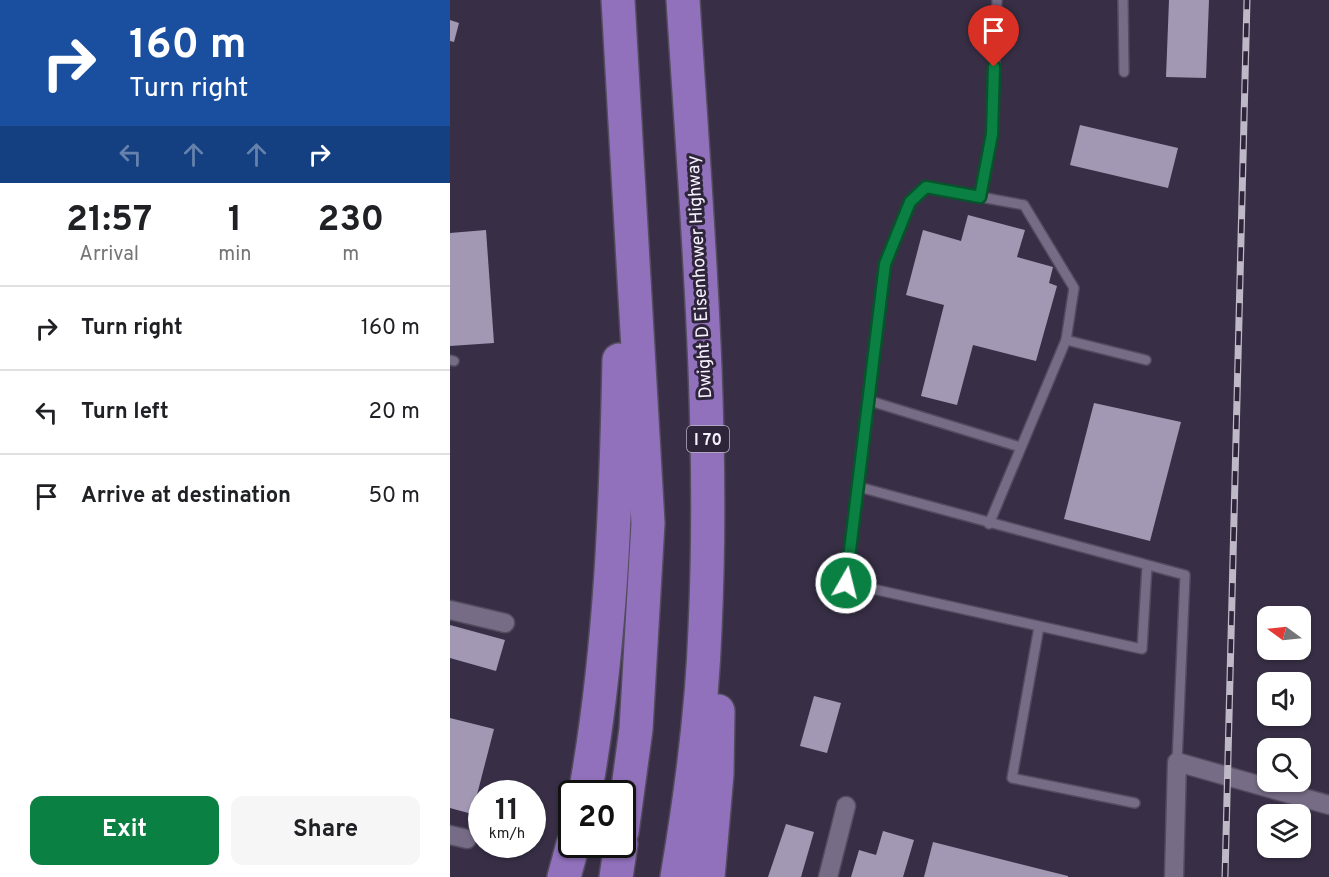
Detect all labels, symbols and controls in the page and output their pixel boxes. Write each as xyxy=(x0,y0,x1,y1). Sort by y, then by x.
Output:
pin xyxy=(968,5,1019,67)
icon: arrive xyxy=(977,14,1010,47)
text: 160 m xyxy=(129,20,247,73)
icon: right xyxy=(30,24,108,102)
text: Turn right xyxy=(129,72,248,106)
icon: left xyxy=(114,138,147,171)
icon: ahead xyxy=(177,138,210,171)
icon: ahead xyxy=(240,138,273,171)
icon: right xyxy=(303,138,336,171)
street label: Dwight D Eisenhower Highway xyxy=(683,155,718,399)
text: 21:57 xyxy=(66,198,152,244)
text: 1 xyxy=(228,198,242,244)
text: 230 xyxy=(317,198,384,244)
text: Arrival xyxy=(79,242,139,268)
text: min xyxy=(218,242,252,268)
text: m xyxy=(342,242,359,268)
icon: right xyxy=(30,312,63,345)
text: Turn right xyxy=(81,315,183,342)
text: 160 m xyxy=(361,315,420,342)
icon: left xyxy=(30,396,63,429)
text: Turn left xyxy=(81,399,169,426)
text: 20 m xyxy=(369,399,420,426)
road number: I 70 xyxy=(687,426,729,452)
icon: arrive xyxy=(30,480,63,513)
text: Arrive at destination xyxy=(81,483,291,510)
text: 50 m xyxy=(368,483,420,510)
position arrow xyxy=(814,551,878,615)
north arrow xyxy=(1257,606,1311,660)
map controls xyxy=(1257,606,1311,858)
button: sound xyxy=(1257,672,1311,726)
button: search xyxy=(1257,738,1311,792)
speed limit sign: 20 xyxy=(558,780,636,858)
text: 11 xyxy=(495,793,519,830)
button: Exit xyxy=(30,796,219,865)
button: Share xyxy=(231,796,420,865)
button: layers xyxy=(1257,804,1311,858)
text: km/h xyxy=(489,825,525,844)

